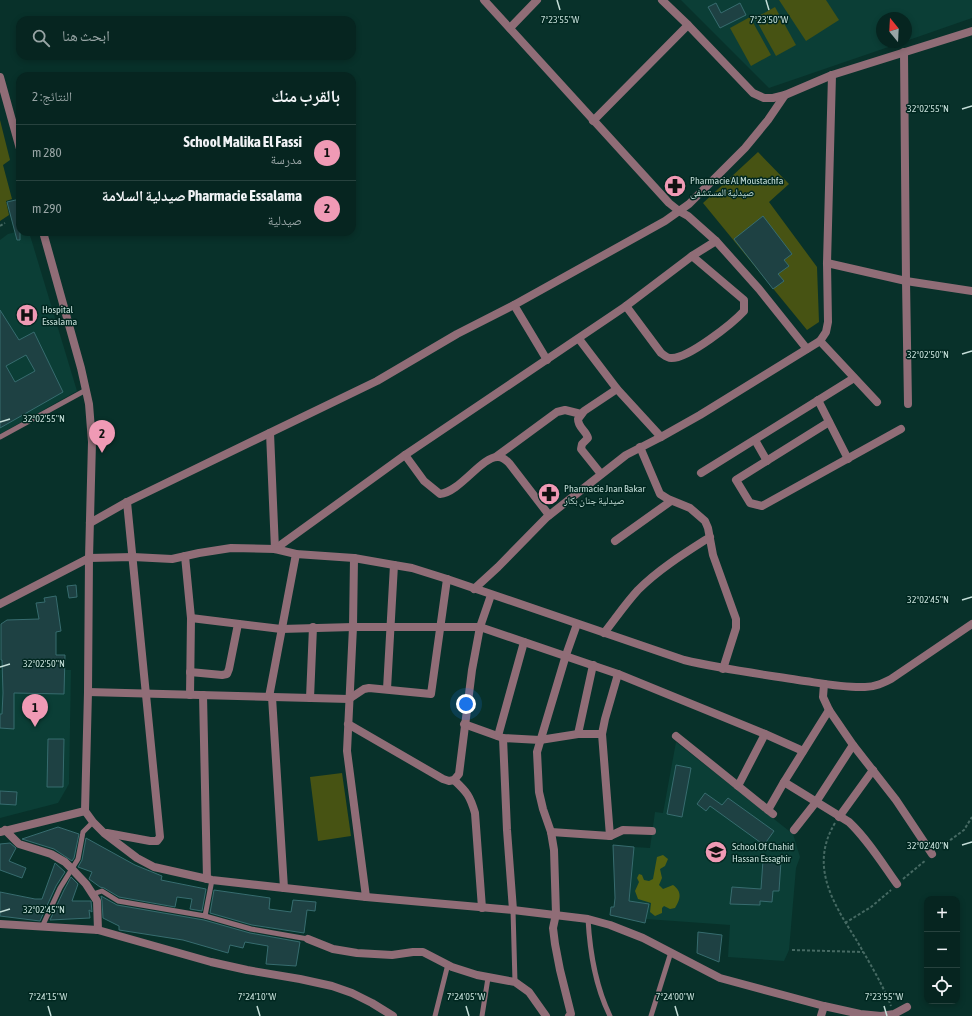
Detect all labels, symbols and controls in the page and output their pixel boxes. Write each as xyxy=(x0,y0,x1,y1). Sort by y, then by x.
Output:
north arrow xyxy=(876,12,912,48)
text: 7°23'55"W xyxy=(541,14,580,25)
text: 7°23'50"W xyxy=(750,14,789,25)
search box xyxy=(16,16,356,60)
icon: search xyxy=(30,27,52,49)
text: ابحث هنا xyxy=(62,27,110,44)
text: بالقرب منك xyxy=(271,86,340,106)
text: النتائج: 2 xyxy=(32,89,72,104)
text: 32°02'55"N xyxy=(907,103,949,114)
text: School Malika El Fassi xyxy=(183,133,302,150)
text: 280 m xyxy=(32,145,62,160)
text: 1 xyxy=(324,145,330,160)
text: مدرسة xyxy=(270,152,302,167)
pharmacy icon: Pharmacie Al Moustachfa صيدلية المستشفى xyxy=(662,173,688,199)
place label: Pharmacie Al Moustachfa صيدلية المستشفى xyxy=(690,175,784,199)
text: Pharmacie Essalama صيدلية السلامة xyxy=(102,187,302,204)
text: 290 m xyxy=(32,201,62,216)
text: 2 xyxy=(324,201,330,216)
text: صيدلية xyxy=(268,213,302,228)
hospital icon: Hospital Essalama xyxy=(14,302,40,328)
place label: Hospital Essalama xyxy=(42,304,77,327)
text: 32°02'50"N xyxy=(907,349,949,360)
text: 32°02'55"N xyxy=(23,413,65,424)
pin: 2 xyxy=(89,420,115,453)
pharmacy icon: Pharmacie Jnan Bakar صيدلية جنان بكار xyxy=(536,481,562,507)
place label: Pharmacie Jnan Bakar صيدلية جنان بكار xyxy=(563,483,646,507)
text: 32°02'45"N xyxy=(907,594,949,605)
text: 32°02'50"N xyxy=(23,658,65,669)
pin: 1 xyxy=(22,694,48,727)
your location xyxy=(456,694,476,714)
school or university icon: School Of Chahid Hassan Essaghir xyxy=(703,839,729,865)
text: 32°02'40"N xyxy=(907,840,949,851)
place label: School Of Chahid Hassan Essaghir xyxy=(732,841,794,864)
map controls xyxy=(924,896,960,1004)
button: + xyxy=(924,896,960,932)
text: 32°02'45"N xyxy=(23,904,65,915)
button: − xyxy=(924,932,960,968)
button: locate xyxy=(924,968,960,1004)
text: 7°24'15"W xyxy=(29,991,68,1002)
text: 7°24'10"W xyxy=(238,991,277,1002)
text: 7°24'05"W xyxy=(447,991,486,1002)
text: 7°24'00"W xyxy=(656,991,695,1002)
text: 7°23'55"W xyxy=(865,991,904,1002)

